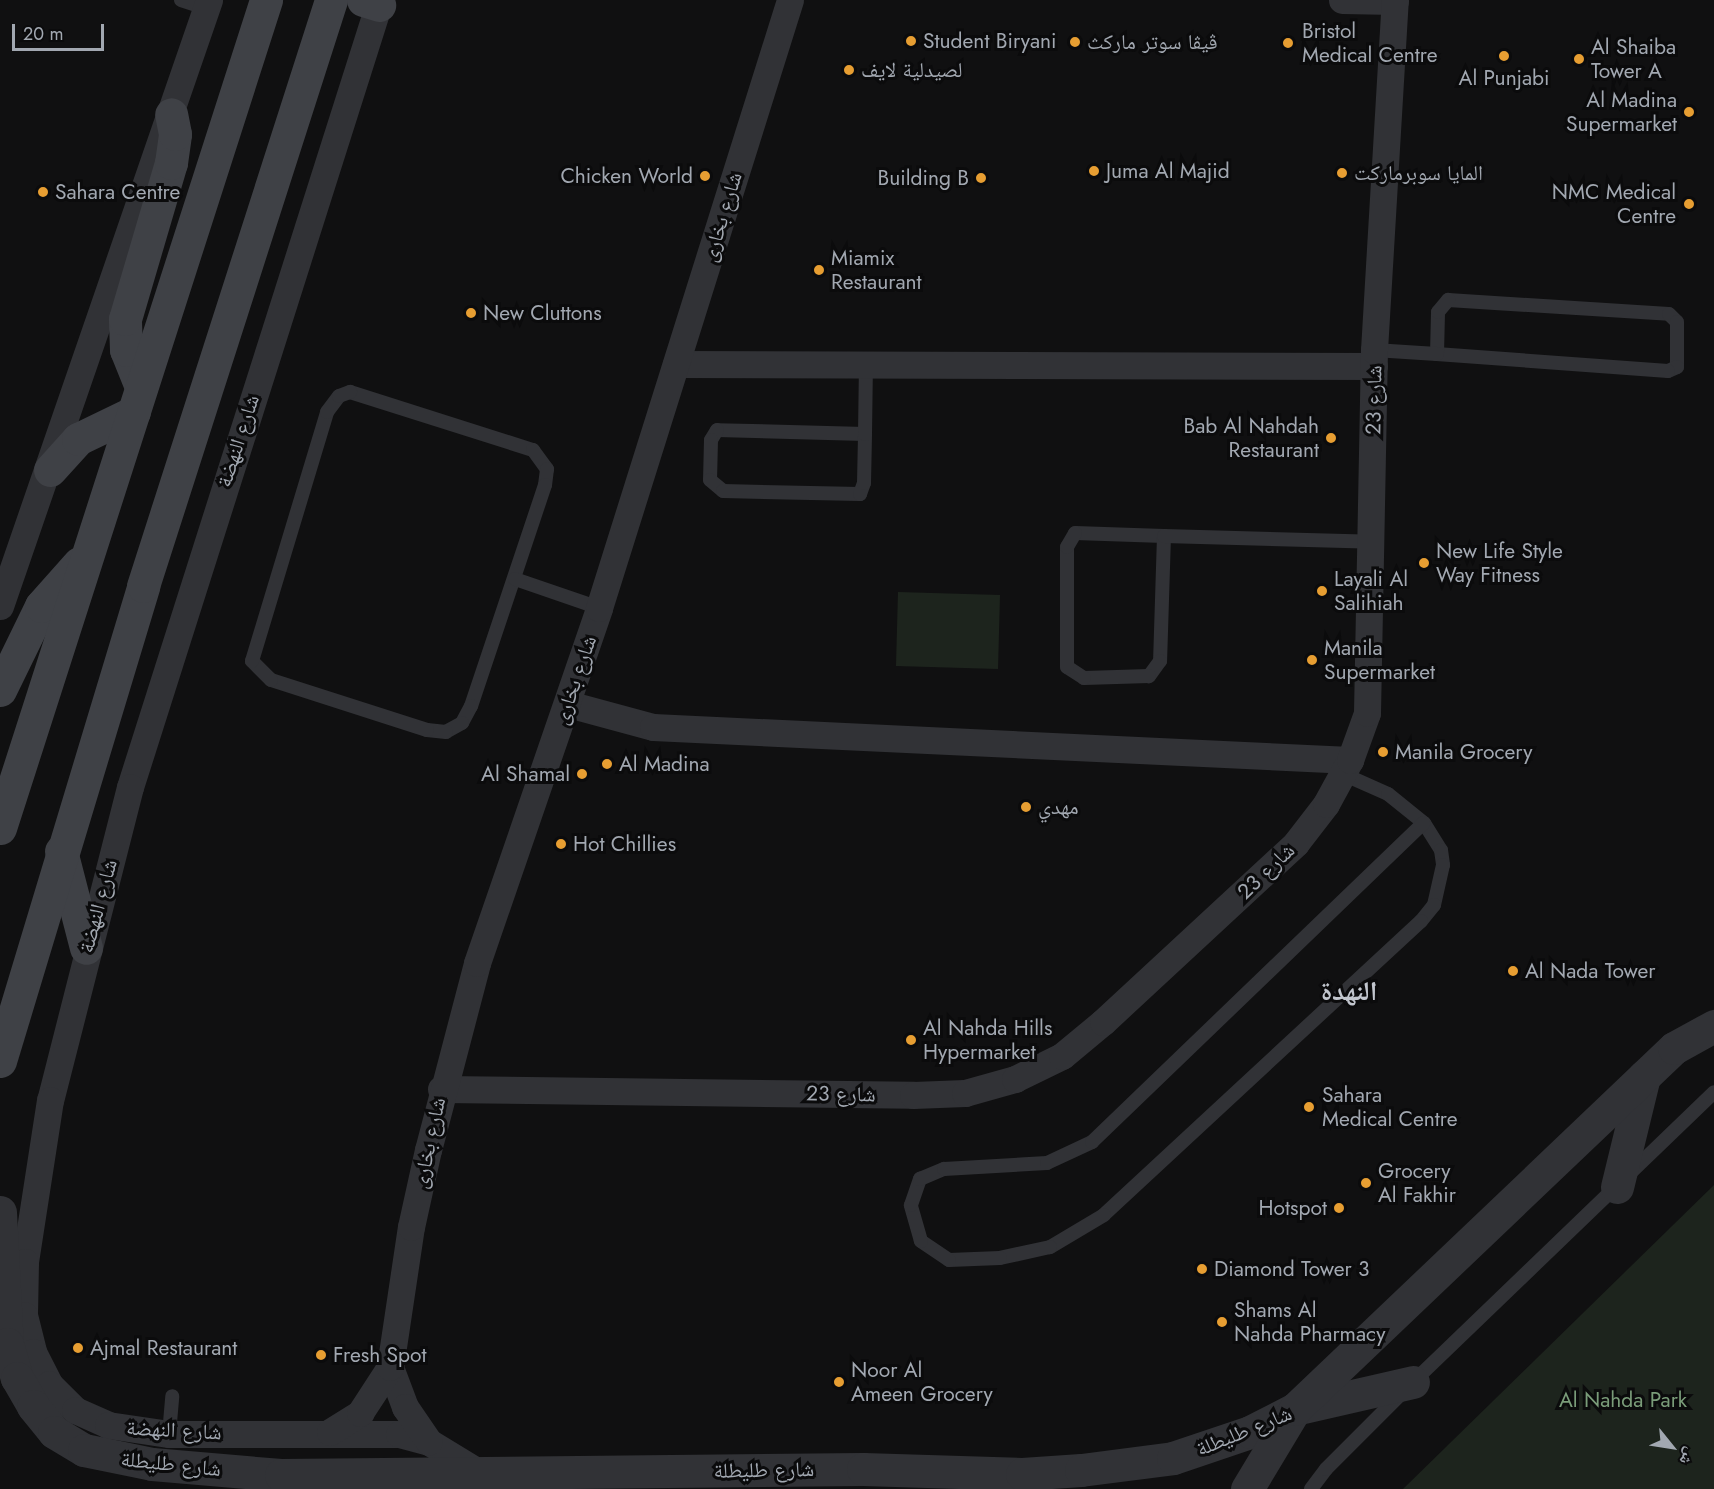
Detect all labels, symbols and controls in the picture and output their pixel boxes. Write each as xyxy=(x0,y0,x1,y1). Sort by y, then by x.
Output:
scale bar xyxy=(15,12,106,50)
place label: Bristol Medical Centre xyxy=(1302,18,1437,68)
text: 20 m xyxy=(23,21,63,47)
place label: Student Biryani xyxy=(923,28,1057,54)
place label: ڤيڤا سوتر ماركث xyxy=(1087,29,1218,55)
marker: Student Biryani xyxy=(904,34,918,48)
marker: Bristol Medical Centre xyxy=(1279,34,1297,52)
place label: Al Shaiba Tower A xyxy=(1591,34,1676,84)
marker: ڤيڤا سوتر ماركث xyxy=(1068,35,1082,49)
marker: Al Punjabi xyxy=(1497,49,1511,63)
marker: Al Shaiba Tower A xyxy=(1572,52,1586,66)
place label: لصيدلية لايف xyxy=(861,57,962,83)
marker: لصيدلية لايف xyxy=(842,63,856,77)
place label: Al Punjabi xyxy=(1459,65,1549,91)
place label: Al Madina Supermarket xyxy=(1566,87,1677,137)
marker: Al Madina Supermarket xyxy=(1682,105,1696,119)
place label: Juma Al Majid xyxy=(1106,158,1230,184)
place label: المايا سوبرماركت xyxy=(1354,160,1483,186)
place label: Chicken World xyxy=(560,163,693,189)
marker: Juma Al Majid xyxy=(1087,164,1101,178)
place label: Building B xyxy=(878,165,969,191)
marker: المايا سوبرماركت xyxy=(1335,166,1349,180)
street label: شارع بخارى xyxy=(696,169,748,265)
marker: Chicken World xyxy=(698,169,712,183)
marker: Building B xyxy=(974,171,988,185)
place label: Sahara Centre xyxy=(55,179,180,205)
place label: NMC Medical Centre xyxy=(1552,179,1676,229)
marker: Sahara Centre xyxy=(36,185,50,199)
marker: NMC Medical Centre xyxy=(1680,195,1698,213)
place label: Miamix Restaurant xyxy=(831,245,922,295)
marker: Miamix Restaurant xyxy=(812,263,826,277)
place label: New Cluttons xyxy=(483,300,602,326)
marker: New Cluttons xyxy=(464,306,478,320)
street label: شارع 23 xyxy=(1361,365,1387,435)
street label: شارع النهضة xyxy=(211,392,265,490)
place label: Bab Al Nahdah Restaurant xyxy=(1183,413,1319,463)
marker: Bab Al Nahdah Restaurant xyxy=(1324,431,1338,445)
place label: New Life Style Way Fitness xyxy=(1436,538,1563,588)
marker: New Life Style Way Fitness xyxy=(1417,556,1431,570)
place label: Layali Al Salihiah xyxy=(1334,566,1408,616)
marker: Layali Al Salihiah xyxy=(1315,584,1329,598)
street label: شارع بخارى xyxy=(548,632,602,728)
place label: Manila Supermarket xyxy=(1324,635,1435,685)
marker: Manila Supermarket xyxy=(1305,653,1319,667)
place label: Manila Grocery xyxy=(1395,739,1532,765)
marker: Manila Grocery xyxy=(1376,745,1390,759)
place label: Al Madina xyxy=(619,751,710,777)
marker: Al Madina xyxy=(600,757,614,771)
place label: Al Shamal xyxy=(481,761,570,787)
marker: Al Shamal xyxy=(575,767,589,781)
place label: مهدي xyxy=(1038,794,1079,820)
marker: مهدي xyxy=(1019,800,1033,814)
place label: Hot Chillies xyxy=(573,831,676,857)
marker: Hot Chillies xyxy=(554,837,568,851)
street label: شارع 23 xyxy=(1232,838,1300,904)
street label: شارع النهضة xyxy=(73,857,123,955)
place label: Al Nada Tower xyxy=(1525,958,1656,984)
marker: Al Nada Tower xyxy=(1506,964,1520,978)
district label: النهدة xyxy=(1321,975,1377,1007)
place label: Al Nahda Hills Hypermarket xyxy=(923,1015,1052,1065)
marker: Al Nahda Hills Hypermarket xyxy=(904,1033,918,1047)
street label: شارع 23 xyxy=(806,1081,876,1107)
place label: Sahara Medical Centre xyxy=(1322,1082,1457,1132)
street label: شارع بخارى xyxy=(407,1095,451,1191)
marker: Sahara Medical Centre xyxy=(1300,1098,1318,1116)
place label: Grocery Al Fakhir xyxy=(1378,1158,1456,1208)
marker: Grocery Al Fakhir xyxy=(1359,1176,1373,1190)
place label: Hotspot xyxy=(1259,1195,1327,1221)
marker: Hotspot xyxy=(1332,1201,1346,1215)
place label: Diamond Tower 3 xyxy=(1214,1256,1370,1282)
marker: Diamond Tower 3 xyxy=(1195,1262,1209,1276)
place label: Shams Al Nahda Pharmacy xyxy=(1234,1297,1385,1347)
marker: Shams Al Nahda Pharmacy xyxy=(1215,1315,1229,1329)
place label: Ajmal Restaurant xyxy=(90,1335,237,1361)
marker: Ajmal Restaurant xyxy=(71,1341,85,1355)
place label: Fresh Spot xyxy=(333,1342,427,1368)
marker: Fresh Spot xyxy=(314,1348,328,1362)
place label: Noor Al Ameen Grocery xyxy=(851,1357,993,1407)
marker: Noor Al Ameen Grocery xyxy=(832,1375,846,1389)
park label: Al Nahda Park xyxy=(1559,1387,1687,1413)
street label: شارع طليطلة xyxy=(1193,1400,1295,1462)
street label: شارع النهضة xyxy=(126,1415,222,1445)
north arrow xyxy=(1642,1417,1702,1477)
text: ش xyxy=(1674,1443,1702,1469)
street label: شارع طليطلة xyxy=(120,1446,222,1482)
street label: شارع طليطلة xyxy=(713,1457,815,1483)

